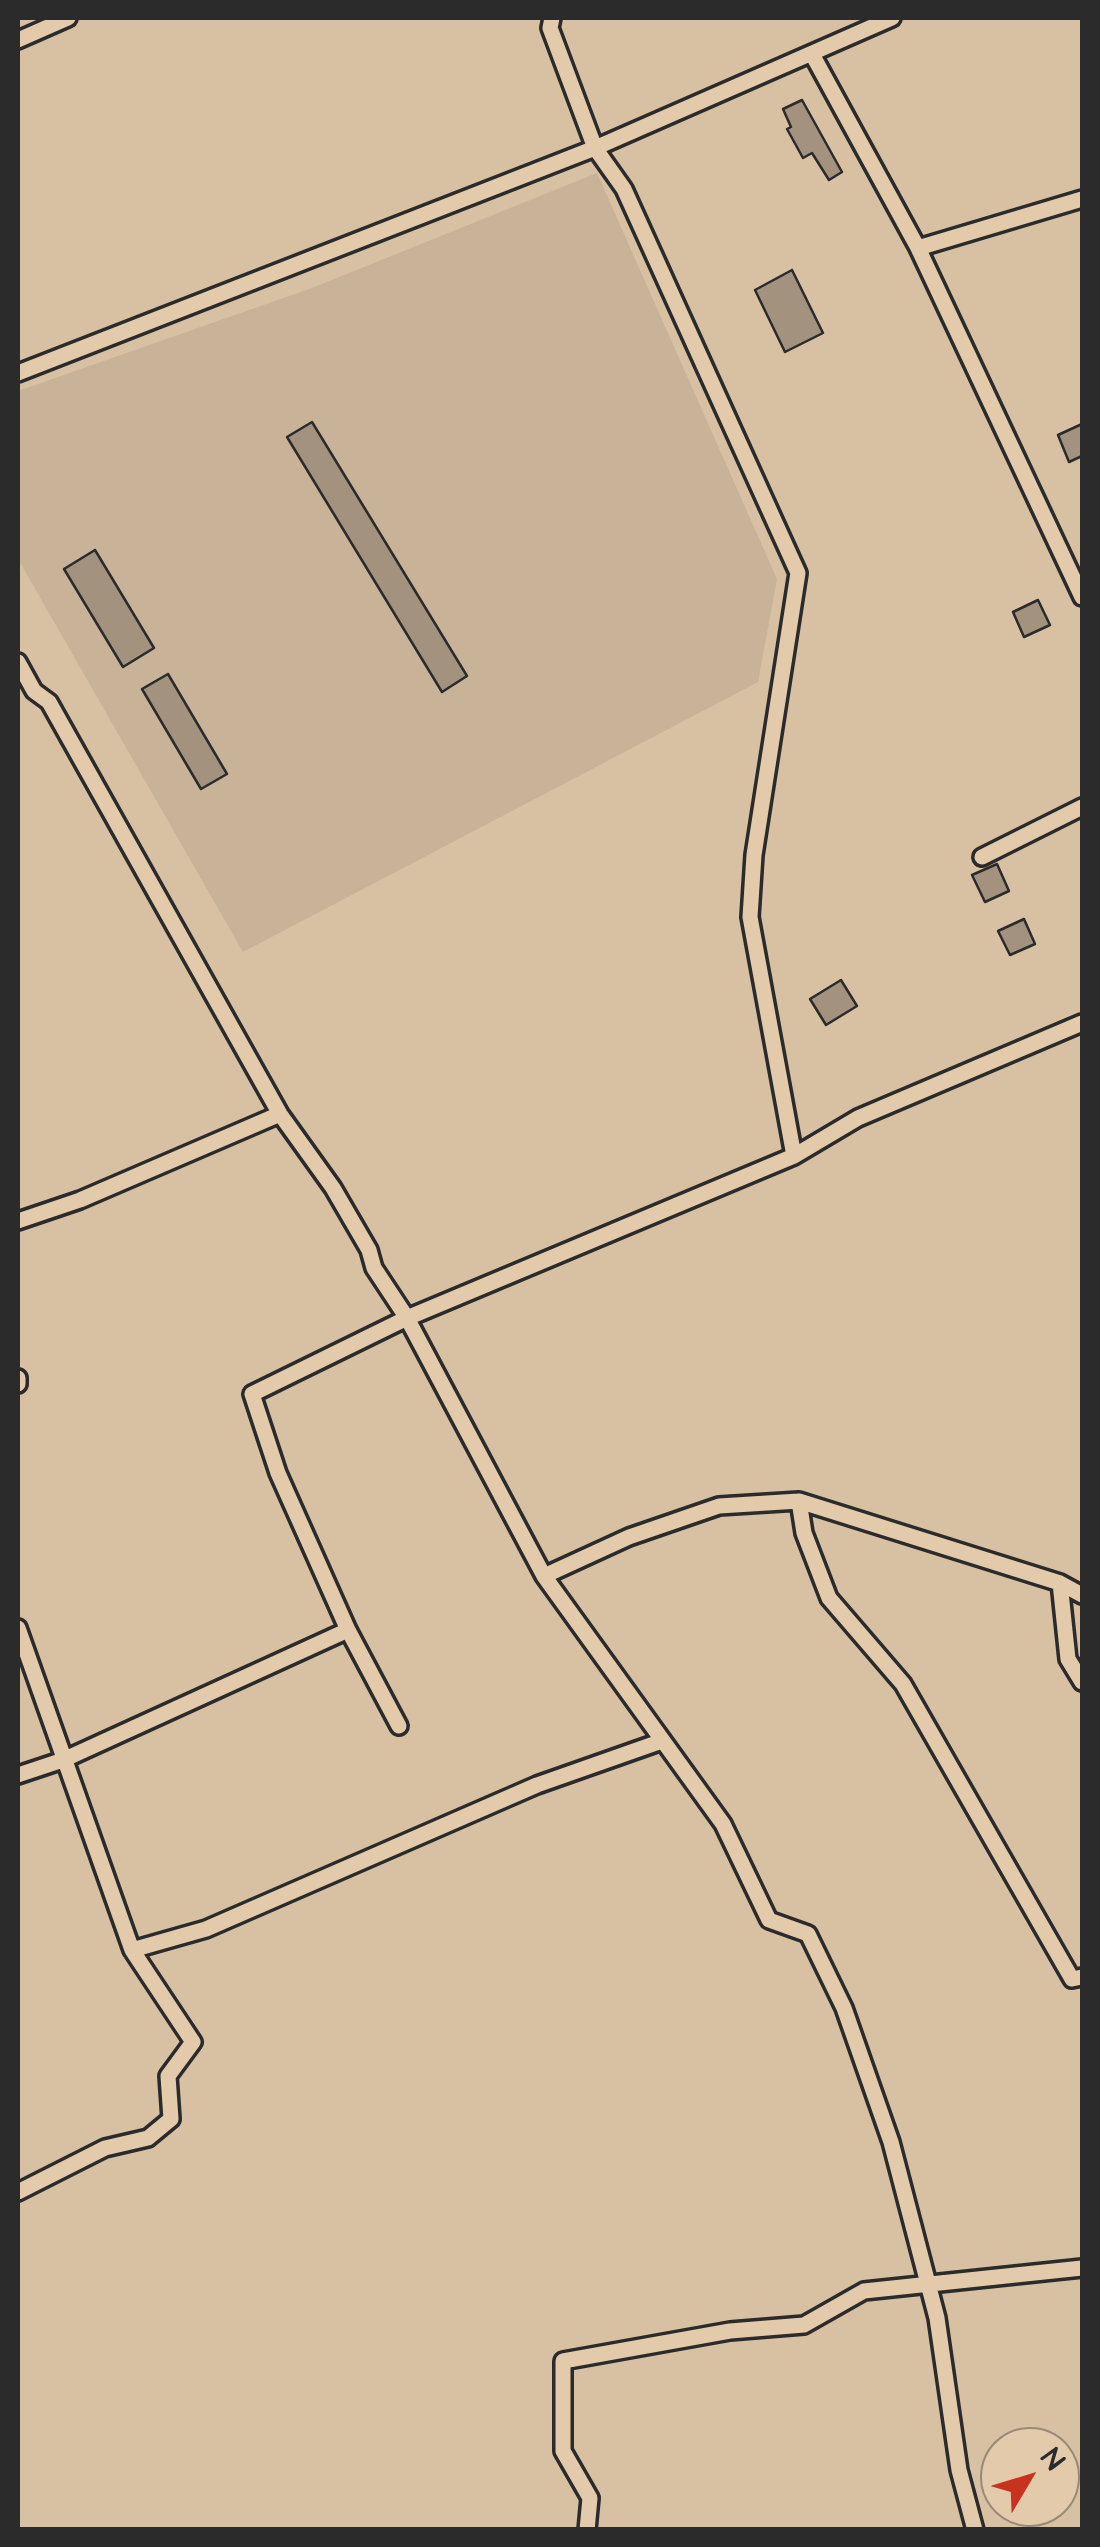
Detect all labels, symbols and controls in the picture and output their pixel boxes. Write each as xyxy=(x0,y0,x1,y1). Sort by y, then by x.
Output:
north arrow xyxy=(980,2427,1080,2527)
text: N xyxy=(1032,2441,1073,2478)

